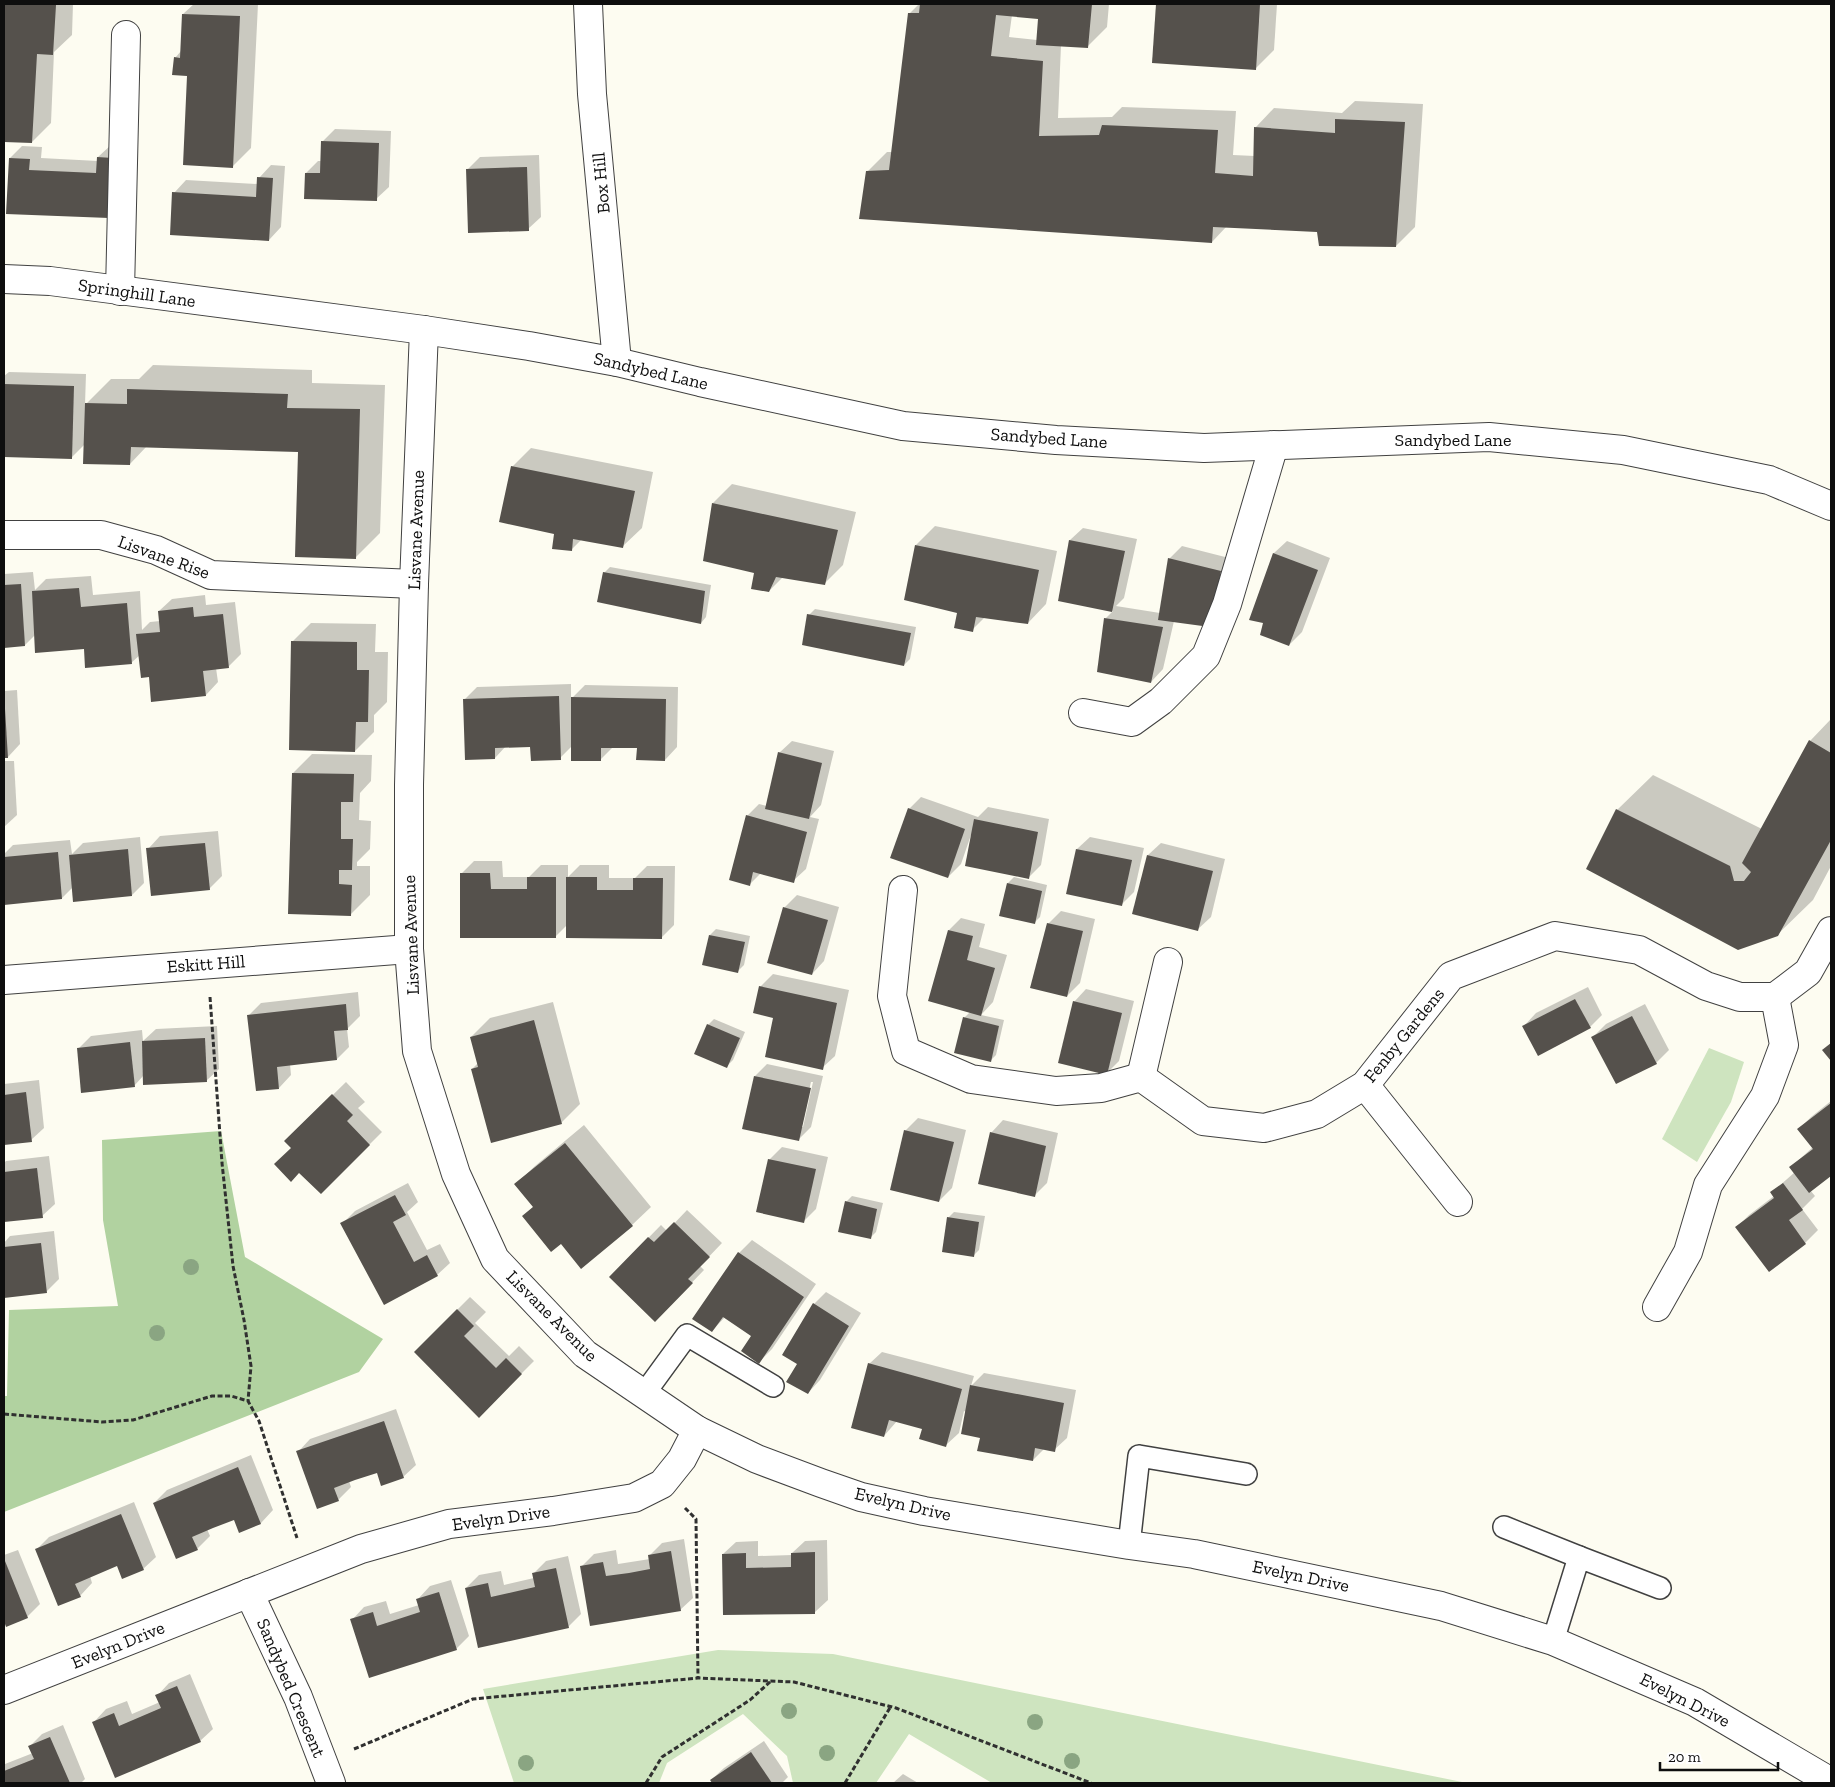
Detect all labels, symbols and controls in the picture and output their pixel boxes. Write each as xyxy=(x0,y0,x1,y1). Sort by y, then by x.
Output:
street label: Box Hill xyxy=(587,151,615,214)
street label: Springhill Lane xyxy=(77,274,197,312)
street label: Sandybed Lane xyxy=(592,347,710,395)
street label: Sandybed Lane xyxy=(990,423,1108,453)
street label: Sandybed Lane xyxy=(1395,429,1511,451)
street label: Lisvane Avenue xyxy=(403,470,429,590)
street label: Lisvane Rise xyxy=(115,530,213,584)
street label: Lisvane Avenue xyxy=(398,875,424,995)
street label: Eskitt Hill xyxy=(166,950,246,978)
street label: Fenby Gardens xyxy=(1359,983,1449,1087)
street label: Lisvane Avenue xyxy=(502,1266,602,1366)
street label: Evelyn Drive xyxy=(853,1482,953,1526)
street label: Evelyn Drive xyxy=(451,1500,551,1536)
street label: Evelyn Drive xyxy=(1251,1555,1351,1597)
street label: Sandybed Crescent xyxy=(252,1615,330,1761)
street label: Evelyn Drive xyxy=(68,1616,168,1674)
street label: Evelyn Drive xyxy=(1636,1668,1734,1732)
scale bar xyxy=(1660,1740,1778,1772)
text: 20 m xyxy=(1668,1748,1701,1766)

